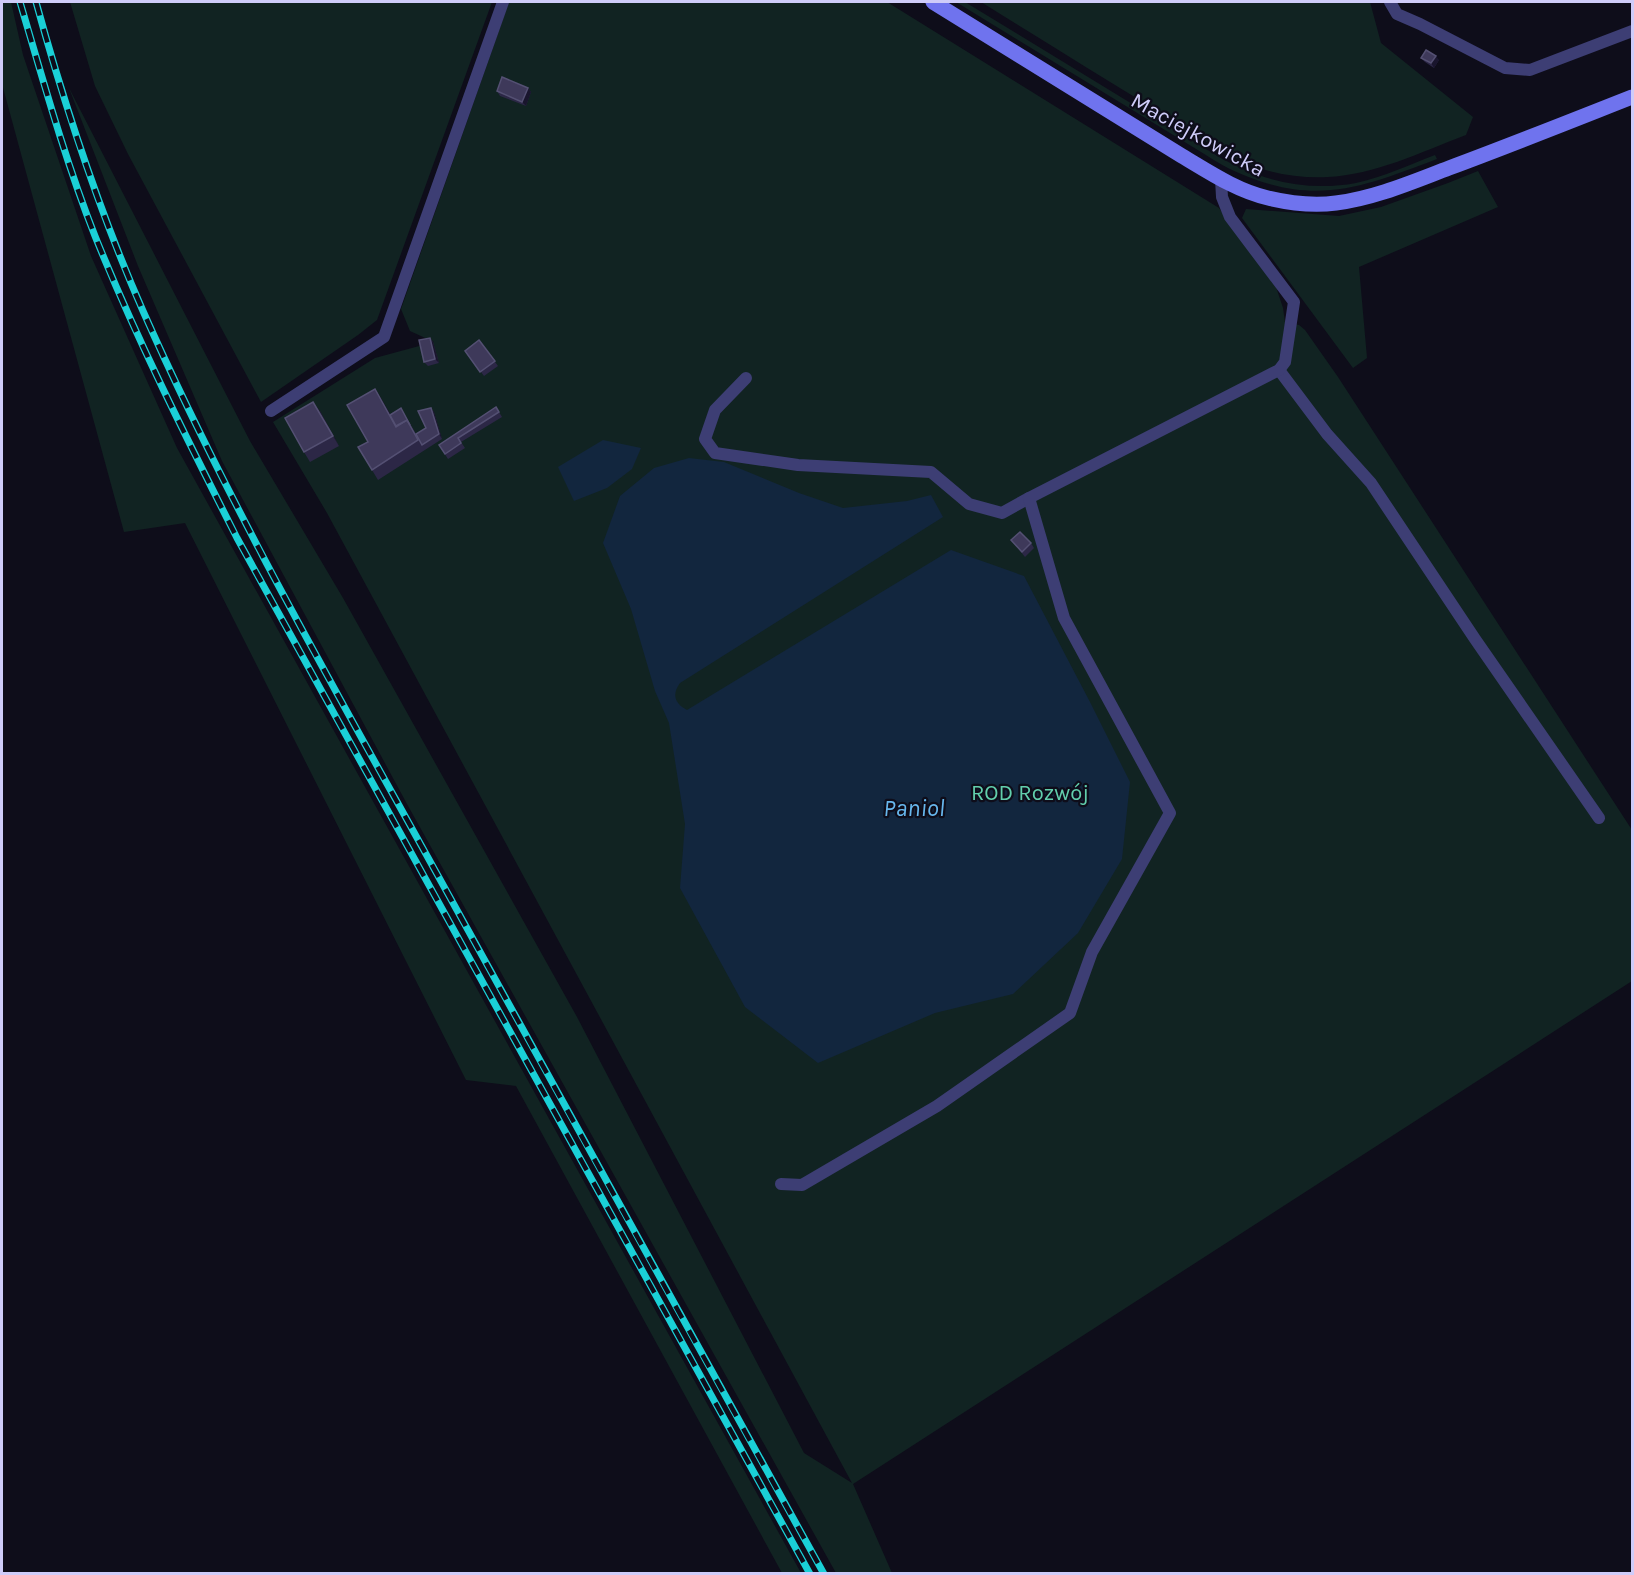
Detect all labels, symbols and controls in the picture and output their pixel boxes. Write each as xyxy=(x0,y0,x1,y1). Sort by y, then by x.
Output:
street label: Maciejkowicka xyxy=(1126,87,1270,183)
park label: ROD Rozwój xyxy=(971,780,1089,806)
water label: Paniol xyxy=(883,794,945,822)

